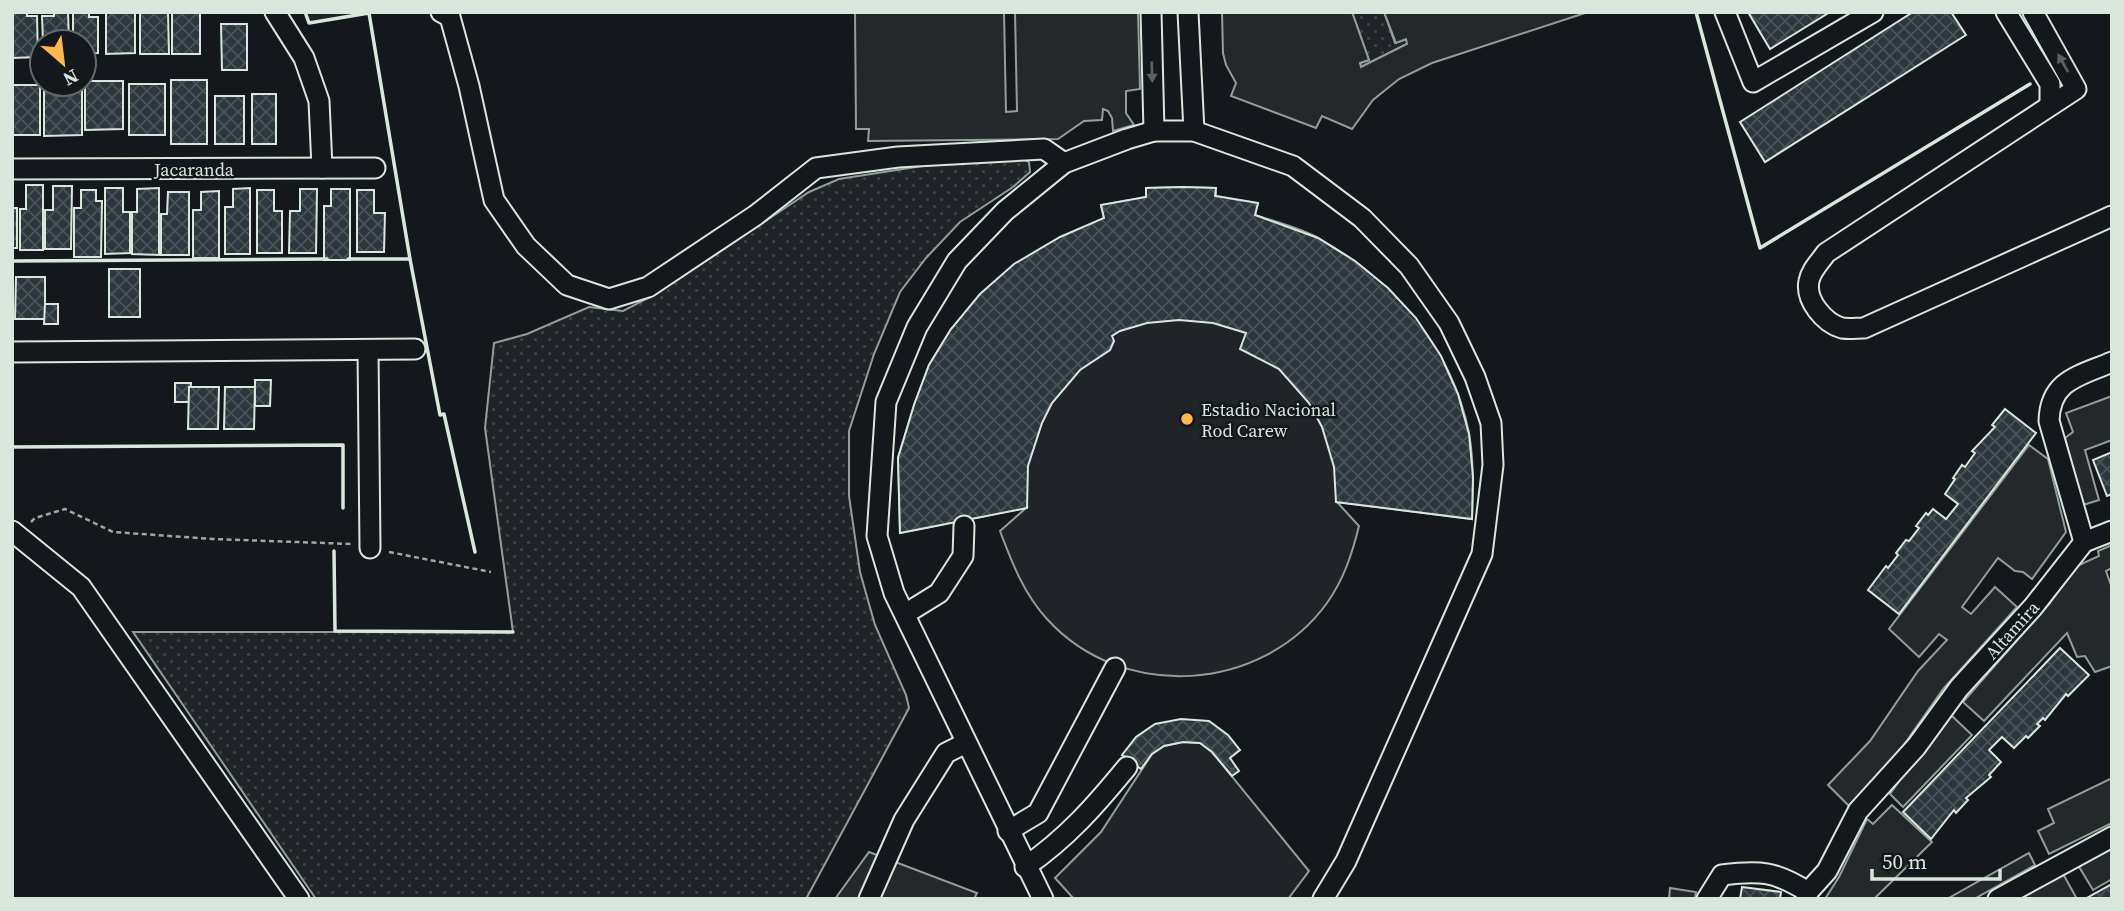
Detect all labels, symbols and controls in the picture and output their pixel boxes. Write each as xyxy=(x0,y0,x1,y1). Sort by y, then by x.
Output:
north arrow xyxy=(28,28,98,98)
one-way arrow xyxy=(2057,54,2069,73)
one-way arrow xyxy=(1147,61,1158,83)
text: N xyxy=(59,63,83,93)
street label: Jacaranda xyxy=(153,157,235,182)
place label: Estadio Nacional Rod Carew xyxy=(1201,397,1336,443)
marker: Estadio Nacional Rod Carew xyxy=(1179,411,1195,427)
street label: Altamira xyxy=(1979,595,2045,665)
scale bar xyxy=(1872,838,2000,882)
text: 50 m xyxy=(1882,847,1927,876)

